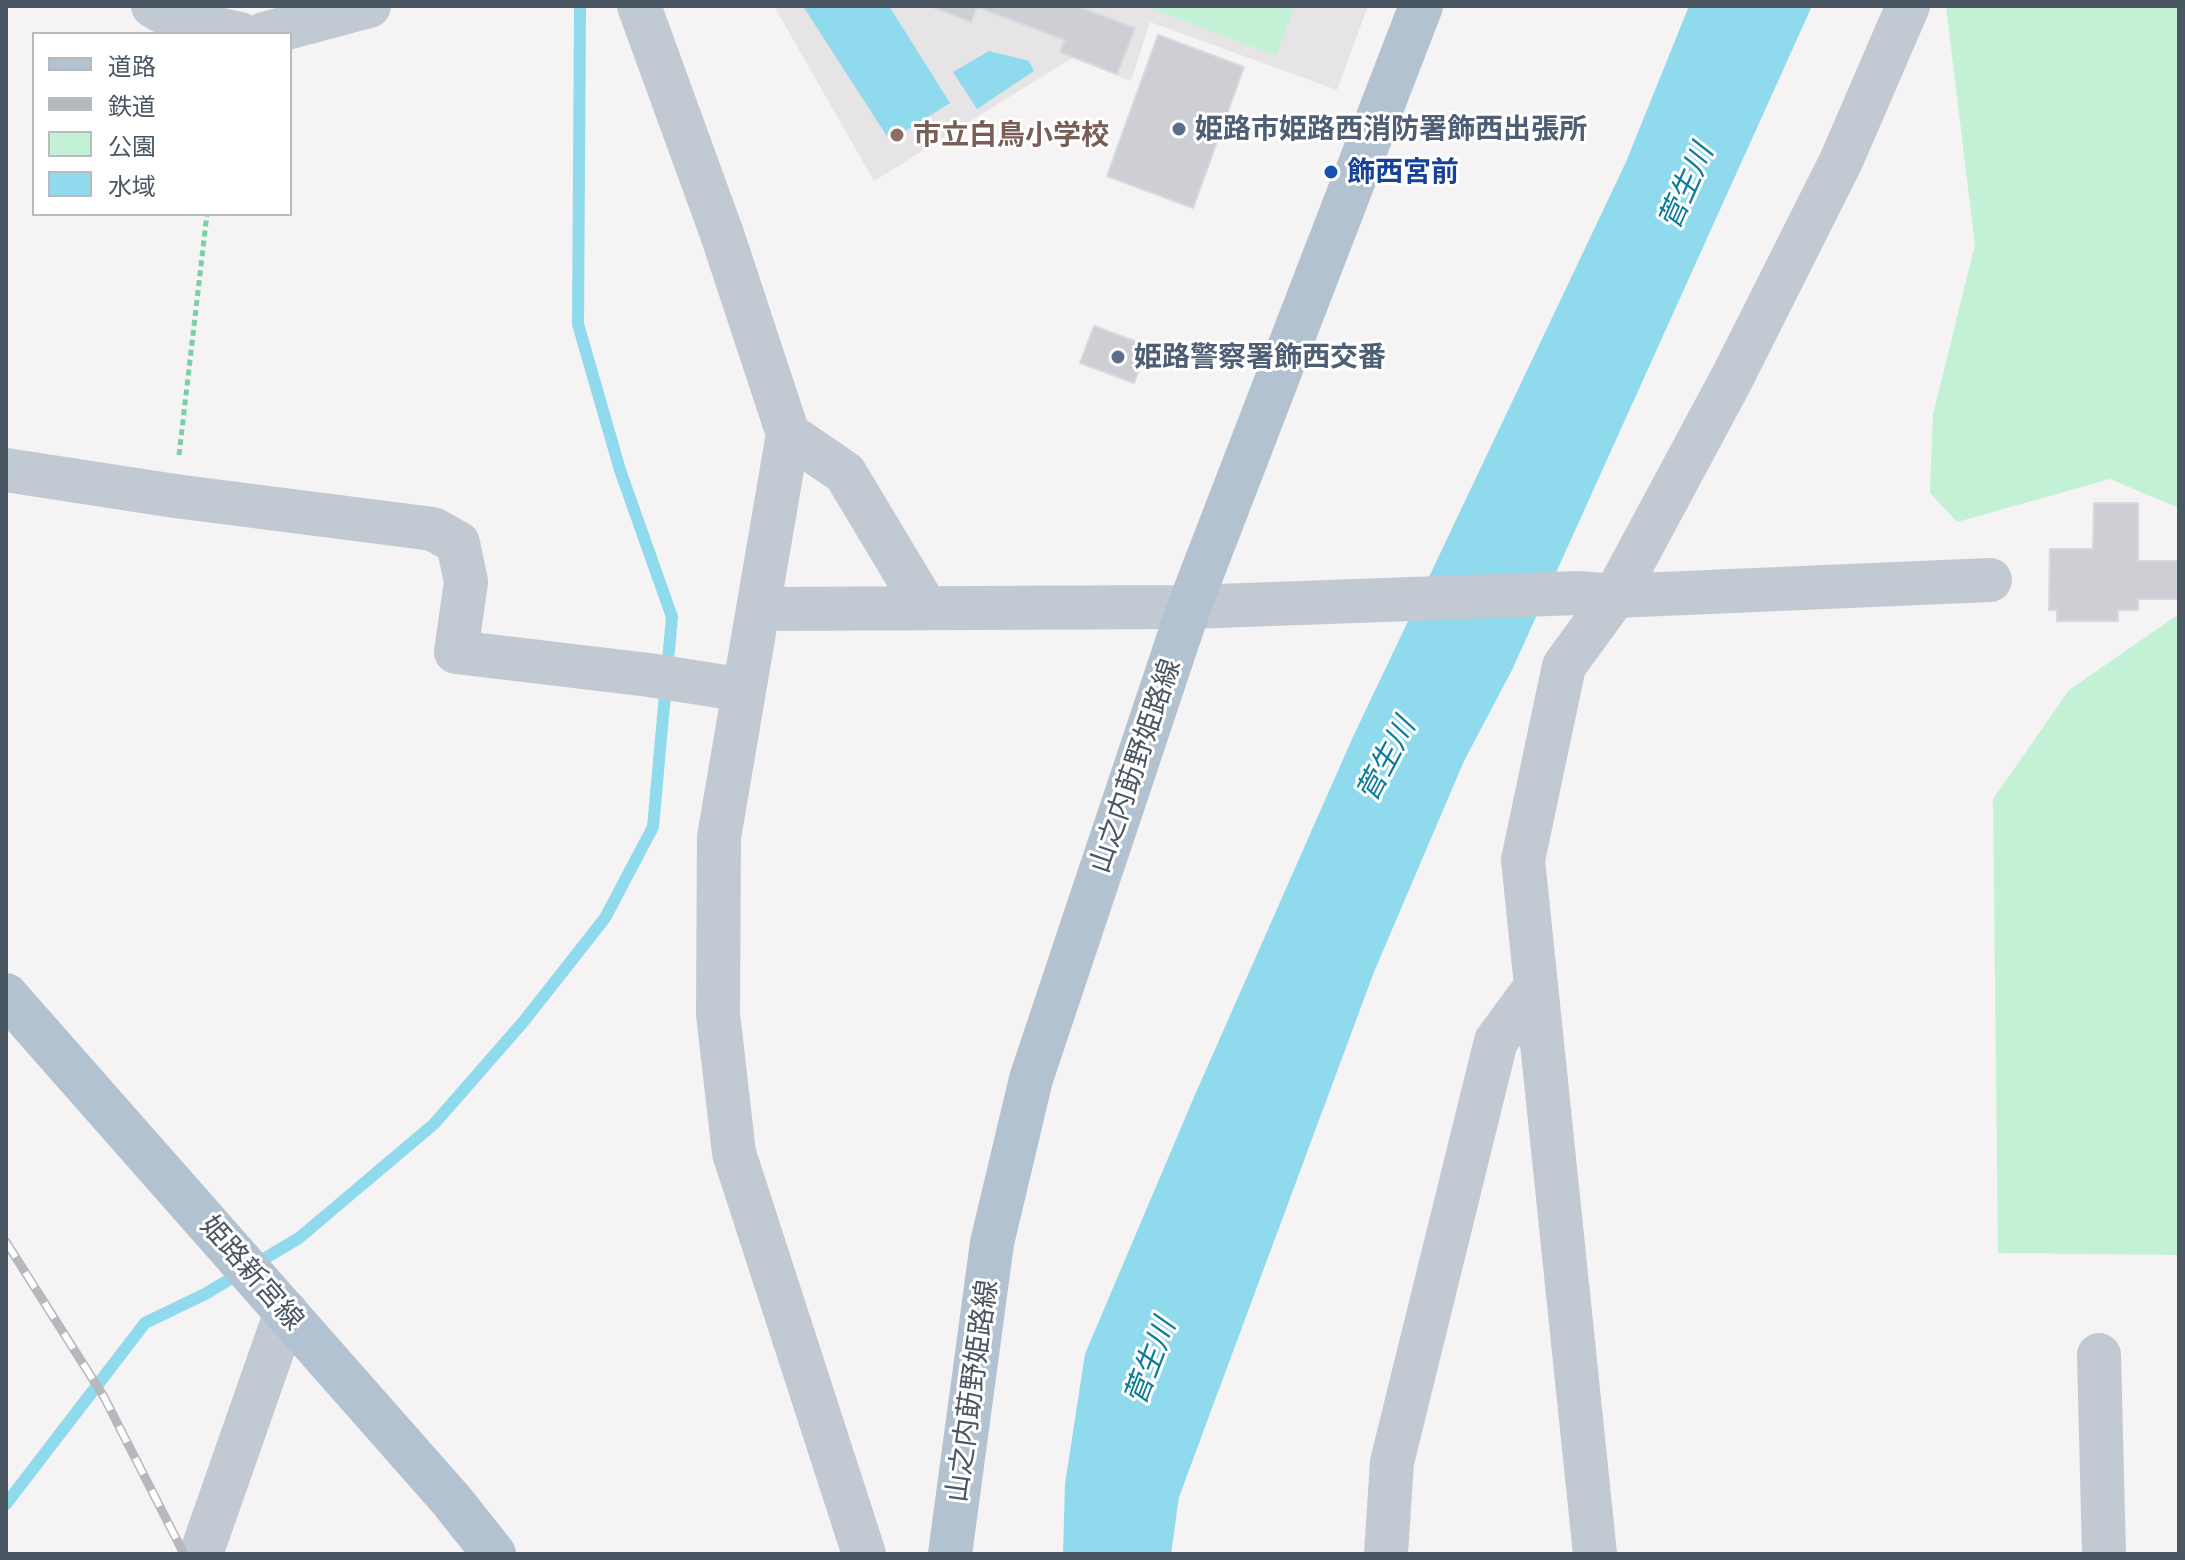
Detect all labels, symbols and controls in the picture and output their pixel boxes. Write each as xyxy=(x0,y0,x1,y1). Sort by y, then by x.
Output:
legend xyxy=(32,32,292,216)
text: 道路 xyxy=(108,51,156,80)
text: 鉄道 xyxy=(108,91,156,120)
place label: 姫路市姫路西消防署飾西出張所 xyxy=(1195,112,1587,146)
place label: 市立白鳥小学校 xyxy=(913,118,1109,152)
marker: 姫路市姫路西消防署飾西出張所 xyxy=(1170,120,1188,138)
marker: 市立白鳥小学校 xyxy=(888,126,906,144)
text: 公園 xyxy=(108,131,156,160)
water label: 菅生川 xyxy=(1651,139,1721,235)
place label: 飾西宮前 xyxy=(1347,155,1459,189)
marker: 飾西宮前 xyxy=(1322,163,1340,181)
text: 水域 xyxy=(108,171,156,200)
place label: 姫路警察署飾西交番 xyxy=(1134,340,1386,374)
marker: 姫路警察署飾西交番 xyxy=(1109,348,1127,366)
street label: 山之内莇野姫路線 xyxy=(1083,655,1187,877)
water label: 菅生川 xyxy=(1349,712,1423,808)
street label: 姫路新宮線 xyxy=(193,1209,311,1337)
street label: 山之内莇野姫路線 xyxy=(940,1278,1004,1504)
water label: 菅生川 xyxy=(1117,1314,1183,1410)

